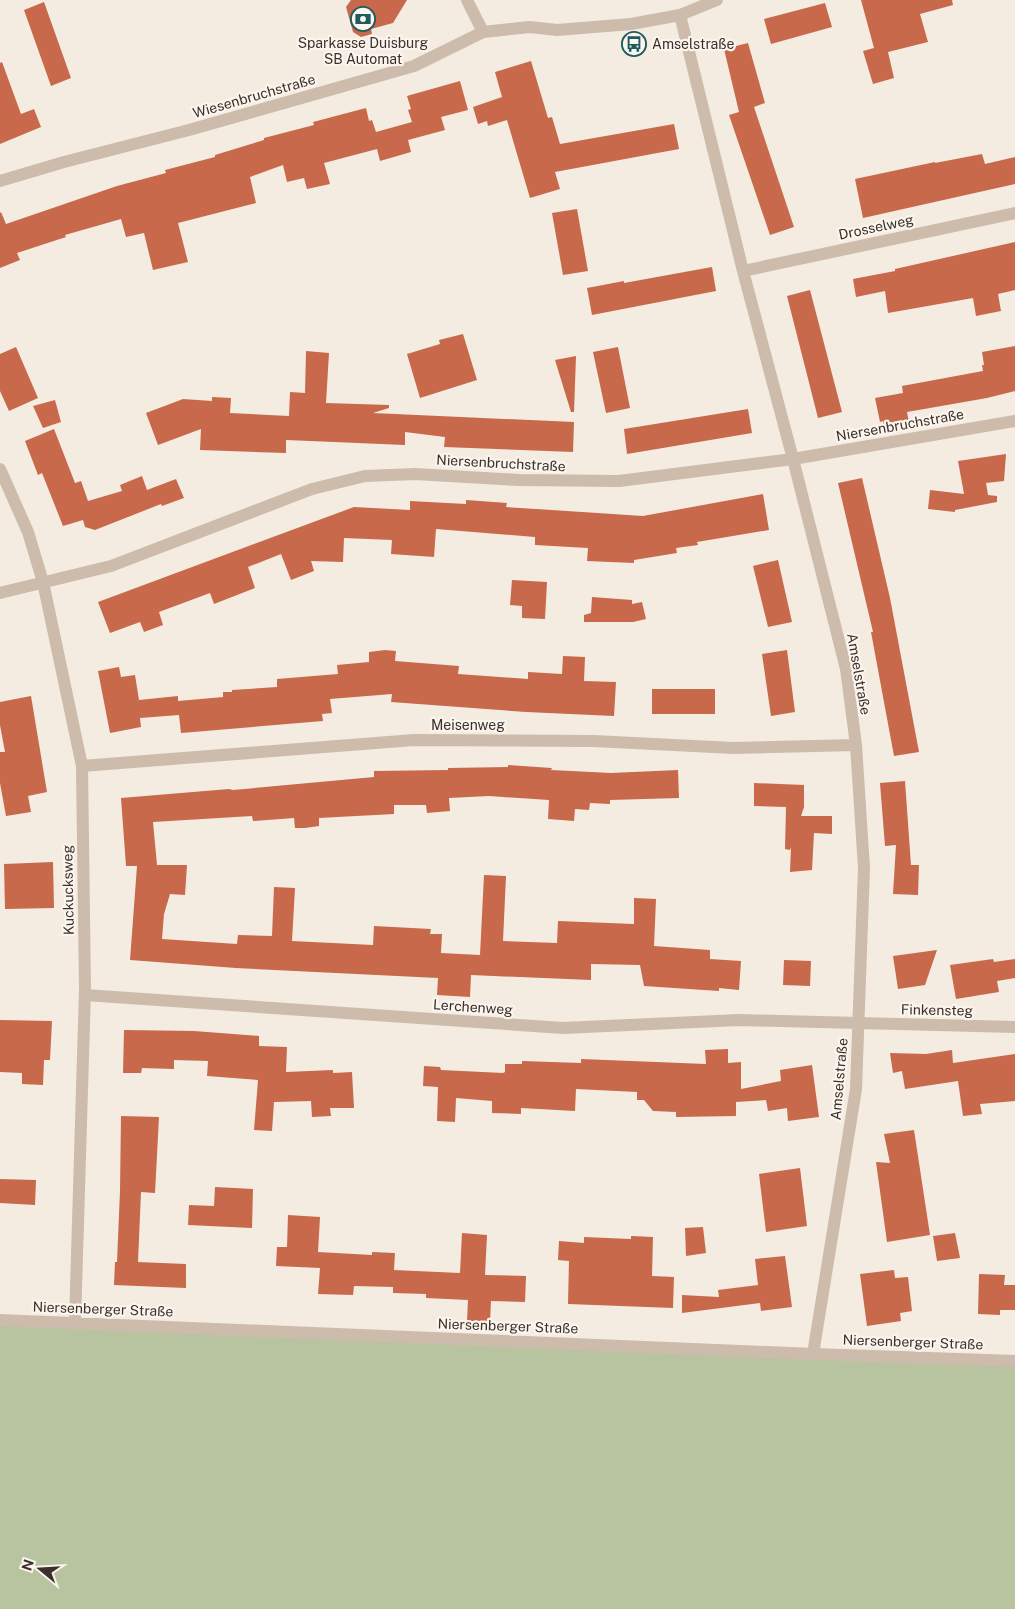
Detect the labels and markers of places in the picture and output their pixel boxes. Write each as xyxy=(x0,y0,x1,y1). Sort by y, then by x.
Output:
bank icon: Sparkasse Duisburg SB Automat xyxy=(350,6,376,32)
bus stop icon: Amselstraße xyxy=(621,31,647,57)
place label: Sparkasse Duisburg SB Automat xyxy=(298,35,429,67)
place label: Amselstraße xyxy=(652,36,735,52)

